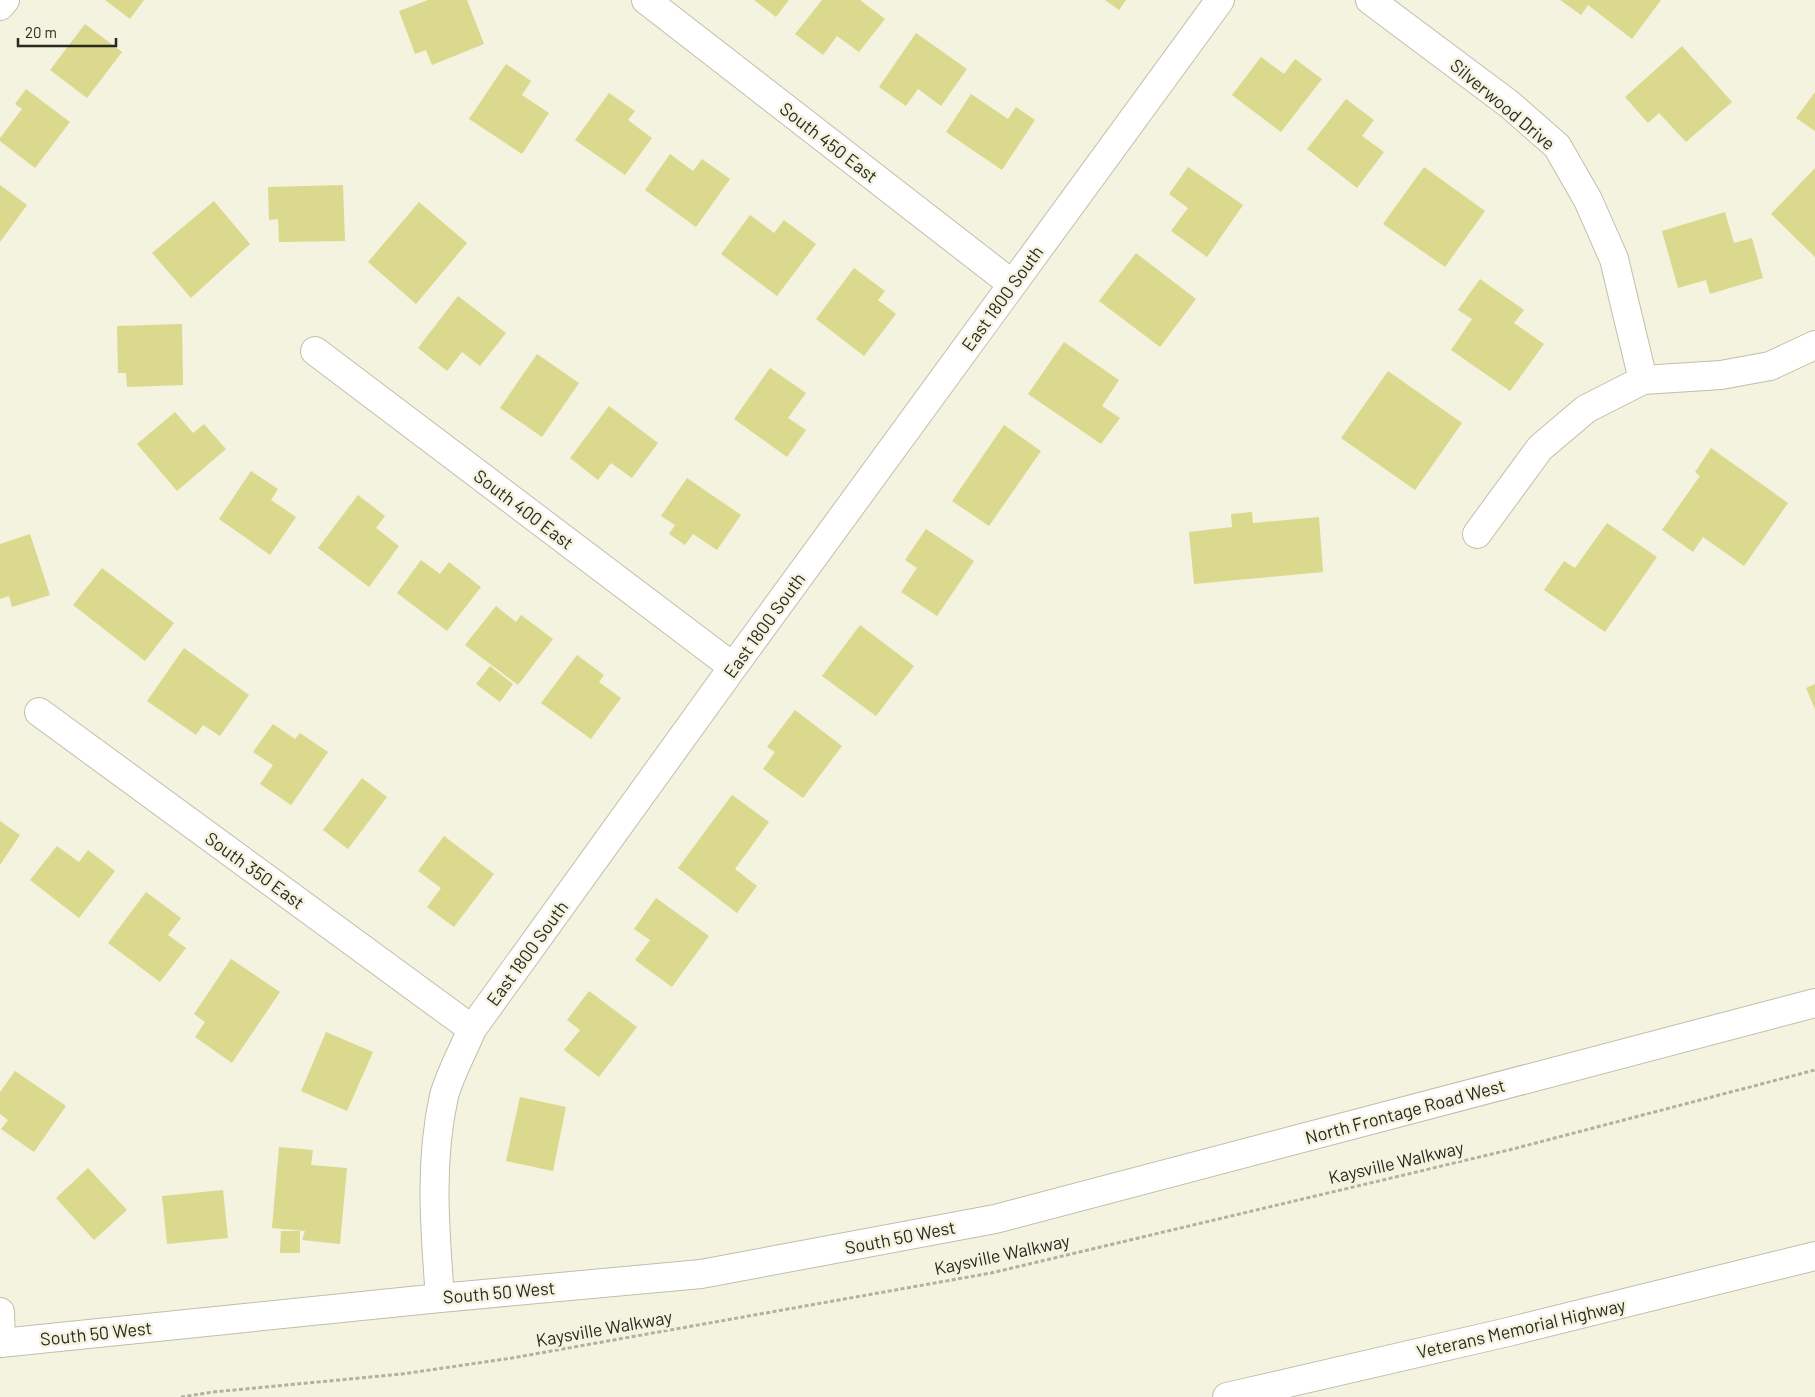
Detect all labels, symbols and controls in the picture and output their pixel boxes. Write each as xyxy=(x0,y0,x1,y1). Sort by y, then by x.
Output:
scale bar xyxy=(18,15,115,47)
text: 20 m xyxy=(25,23,57,41)
street label: Silverwood Drive xyxy=(1446,54,1560,154)
street label: South 450 East xyxy=(776,97,882,187)
street label: East 1800 South xyxy=(956,241,1048,355)
street label: South 400 East xyxy=(470,464,578,554)
street label: East 1800 South xyxy=(718,568,810,682)
street label: South 350 East xyxy=(201,827,309,913)
street label: East 1800 South xyxy=(481,896,573,1010)
street label: North Frontage Road West xyxy=(1303,1074,1507,1148)
street label: Kaysville Walkway xyxy=(1326,1136,1466,1188)
street label: South 50 West xyxy=(843,1215,957,1259)
street label: Kaysville Walkway xyxy=(932,1229,1072,1279)
street label: South 50 West xyxy=(442,1276,556,1308)
street label: Veterans Memorial Highway xyxy=(1414,1293,1628,1363)
street label: Kaysville Walkway xyxy=(534,1305,674,1351)
street label: South 50 West xyxy=(39,1316,153,1350)

